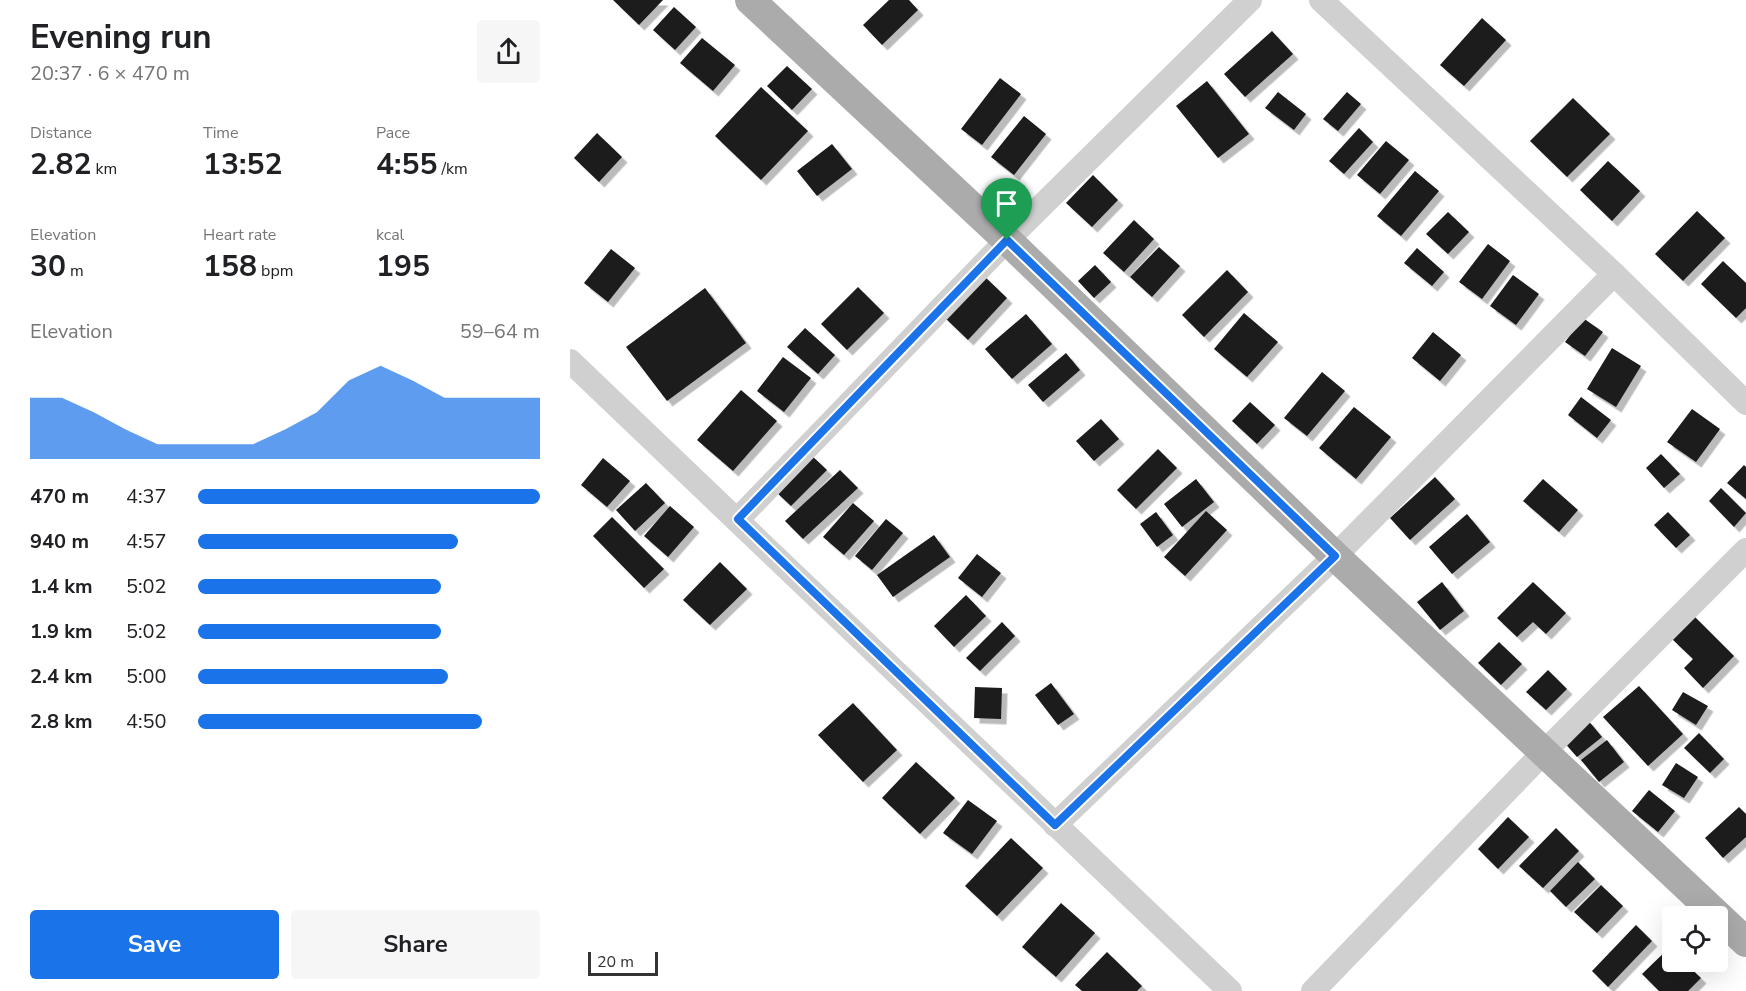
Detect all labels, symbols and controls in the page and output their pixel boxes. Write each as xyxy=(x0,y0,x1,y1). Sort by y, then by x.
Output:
text: Evening run xyxy=(30,15,212,60)
button: share xyxy=(477,20,540,83)
text: 20:37 · 6 × 470 m xyxy=(30,60,190,87)
text: Distance xyxy=(30,122,92,144)
text: Time xyxy=(203,122,239,144)
text: Pace xyxy=(376,122,410,144)
text: 2.82 xyxy=(30,144,91,185)
text: 13:52 xyxy=(203,144,282,185)
text: 4:55 xyxy=(376,144,437,185)
text: km xyxy=(91,158,117,180)
text: /km xyxy=(437,158,468,180)
pin xyxy=(981,178,1032,240)
icon: arrive xyxy=(990,187,1023,220)
text: Elevation xyxy=(30,224,96,246)
text: Heart rate xyxy=(203,224,276,246)
text: kcal xyxy=(376,224,404,246)
text: 30 xyxy=(30,246,66,287)
text: 158 xyxy=(203,246,257,287)
text: 195 xyxy=(376,246,430,287)
text: m xyxy=(66,260,84,282)
text: bpm xyxy=(257,260,293,282)
text: Elevation xyxy=(30,318,113,345)
text: 59–64 m xyxy=(460,318,540,345)
text: 470 m xyxy=(30,483,89,510)
text: 4:37 xyxy=(126,483,167,510)
text: 940 m xyxy=(30,528,89,555)
text: 4:57 xyxy=(126,528,167,555)
text: 1.4 km xyxy=(30,573,93,600)
text: 5:02 xyxy=(126,573,167,600)
text: 1.9 km xyxy=(30,618,93,645)
text: 5:02 xyxy=(126,618,167,645)
text: 2.4 km xyxy=(30,663,93,690)
text: 5:00 xyxy=(126,663,167,690)
text: 2.8 km xyxy=(30,708,93,735)
text: 4:50 xyxy=(126,708,167,735)
map controls xyxy=(1662,906,1728,972)
button: locate xyxy=(1662,906,1728,972)
button: Save xyxy=(30,910,279,979)
button: Share xyxy=(291,910,540,979)
scale bar xyxy=(588,949,658,976)
text: 20 m xyxy=(597,951,634,973)

